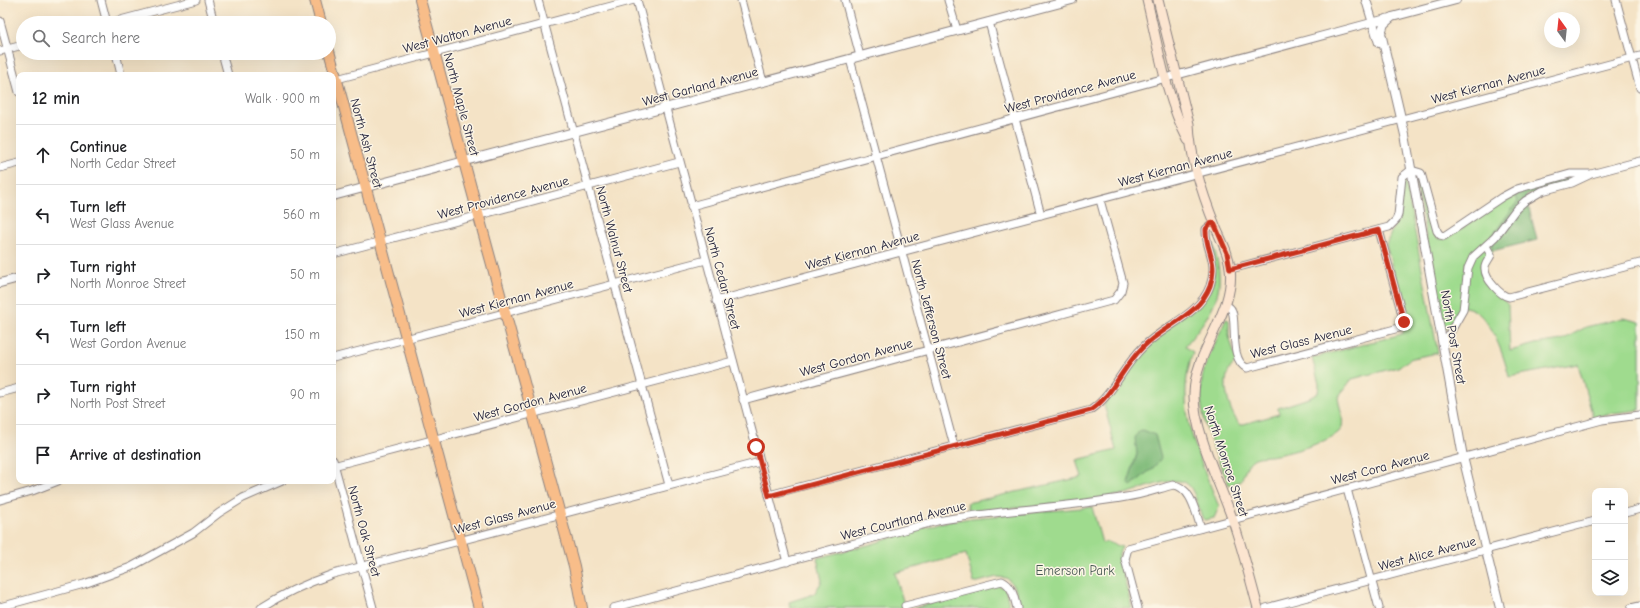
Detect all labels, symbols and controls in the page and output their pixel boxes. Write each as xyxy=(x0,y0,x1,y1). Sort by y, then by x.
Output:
north arrow xyxy=(1544,12,1580,48)
street label: West Walton Avenue xyxy=(401,13,513,56)
search box xyxy=(16,16,336,60)
icon: search xyxy=(30,27,52,49)
text: Search here xyxy=(62,29,140,47)
street label: North Maple Street xyxy=(441,51,483,159)
street label: West Kiernan Avenue xyxy=(1430,62,1547,107)
street label: West Garland Avenue xyxy=(641,64,760,109)
street label: West Providence Avenue xyxy=(1003,67,1138,116)
text: 12 min xyxy=(32,89,80,108)
text: Walk · 900 m xyxy=(245,91,320,106)
street label: North Ash Street xyxy=(347,97,386,191)
text: Continue xyxy=(70,138,127,156)
icon: ahead xyxy=(32,144,54,166)
street label: West Kiernan Avenue xyxy=(1117,145,1234,190)
text: 50 m xyxy=(290,147,320,162)
text: North Cedar Street xyxy=(70,156,176,171)
street label: West Providence Avenue xyxy=(436,173,571,222)
street label: North Walnut Street xyxy=(593,184,636,295)
text: Turn left xyxy=(70,198,126,216)
icon: left xyxy=(32,204,54,226)
text: 560 m xyxy=(283,207,320,222)
text: West Glass Avenue xyxy=(70,216,174,231)
street label: North Cedar Street xyxy=(702,225,744,332)
street label: West Kiernan Avenue xyxy=(804,228,921,273)
text: Turn right xyxy=(70,258,136,276)
street label: North Jefferson Street xyxy=(908,258,955,382)
icon: right xyxy=(32,264,54,286)
text: 50 m xyxy=(290,267,320,282)
text: North Monroe Street xyxy=(70,276,186,291)
street label: West Kiernan Avenue xyxy=(458,276,575,321)
street label: North Post Street xyxy=(1438,289,1469,387)
route end xyxy=(1395,313,1413,331)
text: Turn left xyxy=(70,318,126,336)
street label: West Glass Avenue xyxy=(1249,322,1354,361)
icon: left xyxy=(32,324,54,346)
text: 150 m xyxy=(285,327,320,342)
street label: West Gordon Avenue xyxy=(798,335,915,380)
text: West Gordon Avenue xyxy=(70,336,186,351)
text: Turn right xyxy=(70,378,136,396)
street label: West Gordon Avenue xyxy=(472,380,589,425)
icon: right xyxy=(32,384,54,406)
text: 90 m xyxy=(290,387,320,402)
text: North Post Street xyxy=(70,396,165,411)
street label: North Monroe Street xyxy=(1201,404,1252,520)
route start xyxy=(747,438,765,456)
icon: arrive xyxy=(32,444,54,466)
text: Arrive at destination xyxy=(70,446,201,464)
street label: West Cora Avenue xyxy=(1330,447,1431,488)
street label: North Oak Street xyxy=(345,484,384,580)
map controls xyxy=(1592,488,1628,596)
button: + xyxy=(1592,488,1628,524)
street label: West Glass Avenue xyxy=(453,496,558,537)
street label: West Courtland Avenue xyxy=(839,498,968,543)
button: − xyxy=(1592,524,1628,560)
street label: West Alice Avenue xyxy=(1377,533,1478,574)
button: layers xyxy=(1592,560,1628,596)
park label: Emerson Park xyxy=(1036,563,1115,578)

